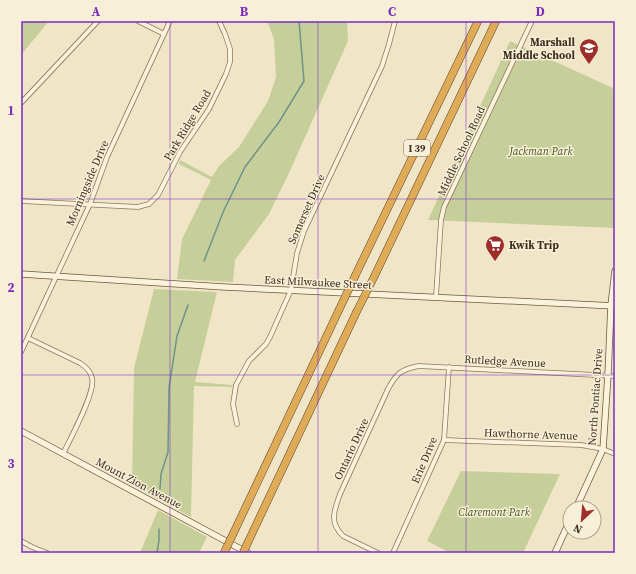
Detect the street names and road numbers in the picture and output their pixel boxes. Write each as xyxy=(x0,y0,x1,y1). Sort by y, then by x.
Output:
street label: Park Ridge Road xyxy=(160,86,215,164)
street label: Middle School Road xyxy=(434,103,489,198)
street label: Morningside Drive xyxy=(63,138,112,228)
road number: I 39 xyxy=(404,140,430,156)
street label: Somerset Drive xyxy=(284,172,329,246)
street label: East Milwaukee Street xyxy=(264,272,373,293)
street label: North Pontiac Drive xyxy=(585,348,606,446)
street label: Rutledge Avenue xyxy=(464,352,547,371)
street label: Ontario Drive xyxy=(331,416,372,483)
street label: Hawthorne Avenue xyxy=(484,425,579,444)
street label: Erie Drive xyxy=(408,434,441,486)
street label: Mount Zion Avenue xyxy=(93,454,185,513)

